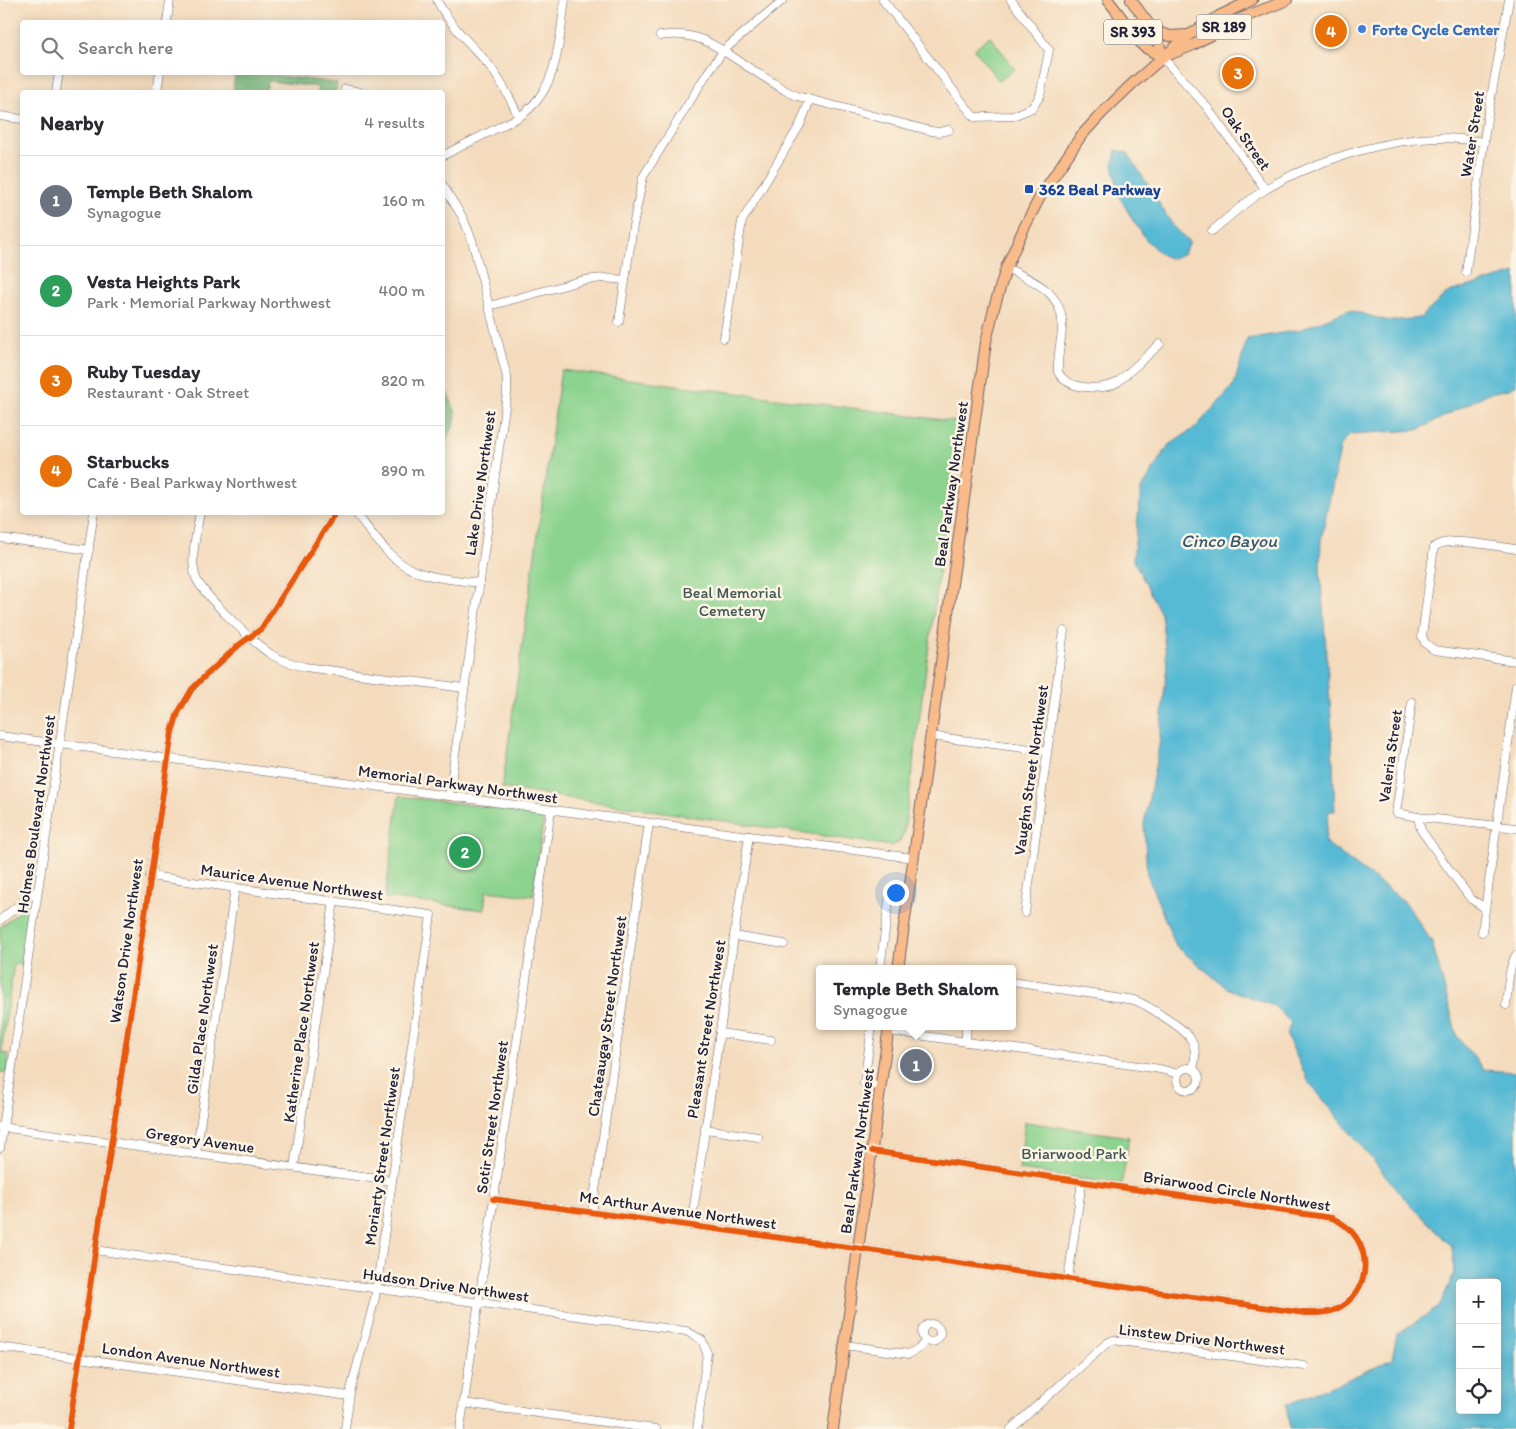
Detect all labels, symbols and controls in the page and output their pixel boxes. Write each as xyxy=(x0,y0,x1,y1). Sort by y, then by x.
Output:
pin: 4 xyxy=(1315,12,1347,50)
road number: SR 189 xyxy=(1196,15,1252,40)
search box xyxy=(20,20,445,75)
road number: SR 393 xyxy=(1104,20,1162,44)
place label: Forte Cycle Center xyxy=(1372,20,1500,40)
marker: Forte Cycle Center xyxy=(1356,23,1368,35)
icon: search xyxy=(38,34,66,62)
text: Search here xyxy=(78,36,173,59)
pin: 3 xyxy=(1222,54,1254,92)
street label: Water Street xyxy=(1456,89,1488,179)
street label: Oak Street xyxy=(1217,102,1275,174)
text: Nearby xyxy=(40,110,104,135)
text: 4 results xyxy=(364,113,425,132)
text: Temple Beth Shalom xyxy=(87,180,252,203)
place label: 362 Beal Parkway xyxy=(1039,180,1161,200)
marker: 362 Beal Parkway xyxy=(1023,183,1035,195)
text: 1 xyxy=(52,191,60,210)
text: 160 m xyxy=(382,191,425,210)
text: Synagogue xyxy=(87,203,161,222)
text: Vesta Heights Park xyxy=(87,270,240,293)
text: 2 xyxy=(52,281,60,300)
text: 400 m xyxy=(379,281,425,300)
text: Park · Memorial Parkway Northwest xyxy=(87,293,331,312)
text: Ruby Tuesday xyxy=(87,360,200,383)
text: 3 xyxy=(52,371,60,390)
text: 820 m xyxy=(381,371,425,390)
text: Restaurant · Oak Street xyxy=(87,383,249,402)
street label: Beal Parkway Northwest xyxy=(930,400,972,568)
street label: Lake Drive Northwest xyxy=(460,409,500,557)
text: Starbucks xyxy=(87,450,169,473)
text: 4 xyxy=(51,461,61,480)
text: 890 m xyxy=(381,461,425,480)
text: Café · Beal Parkway Northwest xyxy=(87,473,297,492)
water label: Cinco Bayou xyxy=(1181,530,1277,552)
park label: Beal Memorial Cemetery xyxy=(683,583,782,620)
street label: Vaughn Street Northwest xyxy=(1010,683,1052,857)
street label: Valeria Street xyxy=(1374,708,1406,804)
street label: Holmes Boulevard Northwest xyxy=(13,713,59,915)
street label: Memorial Parkway Northwest xyxy=(357,761,559,807)
pin: 2 xyxy=(449,833,481,871)
street label: Watson Drive Northwest xyxy=(105,857,147,1025)
street label: Maurice Avenue Northwest xyxy=(199,860,385,904)
your location xyxy=(883,880,909,906)
street label: Chateaugay Street Northwest xyxy=(583,914,631,1118)
street label: Pleasant Street Northwest xyxy=(682,938,730,1120)
street label: Katherine Place Northwest xyxy=(279,940,323,1124)
street label: Gilda Place Northwest xyxy=(182,943,222,1095)
popup xyxy=(816,965,1016,1030)
text: Temple Beth Shalom xyxy=(833,977,999,1000)
text: Synagogue xyxy=(833,1000,908,1019)
street label: Sotir Street Northwest xyxy=(472,1039,512,1195)
pin: 1 xyxy=(900,1046,932,1084)
street label: Moriarty Street Northwest xyxy=(360,1065,404,1247)
street label: Beal Parkway Northwest xyxy=(836,1067,878,1235)
street label: Gregory Avenue xyxy=(144,1123,256,1157)
park label: Briarwood Park xyxy=(1021,1144,1128,1163)
street label: Briarwood Circle Northwest xyxy=(1142,1167,1332,1215)
street label: Mc Arthur Avenue Northwest xyxy=(578,1187,778,1233)
street label: Hudson Drive Northwest xyxy=(362,1264,530,1306)
map controls xyxy=(1456,1279,1501,1414)
button: + xyxy=(1456,1279,1501,1324)
street label: Linstew Drive Northwest xyxy=(1118,1319,1286,1359)
button: − xyxy=(1456,1324,1501,1369)
street label: London Avenue Northwest xyxy=(101,1338,281,1382)
button: locate xyxy=(1456,1369,1501,1414)

